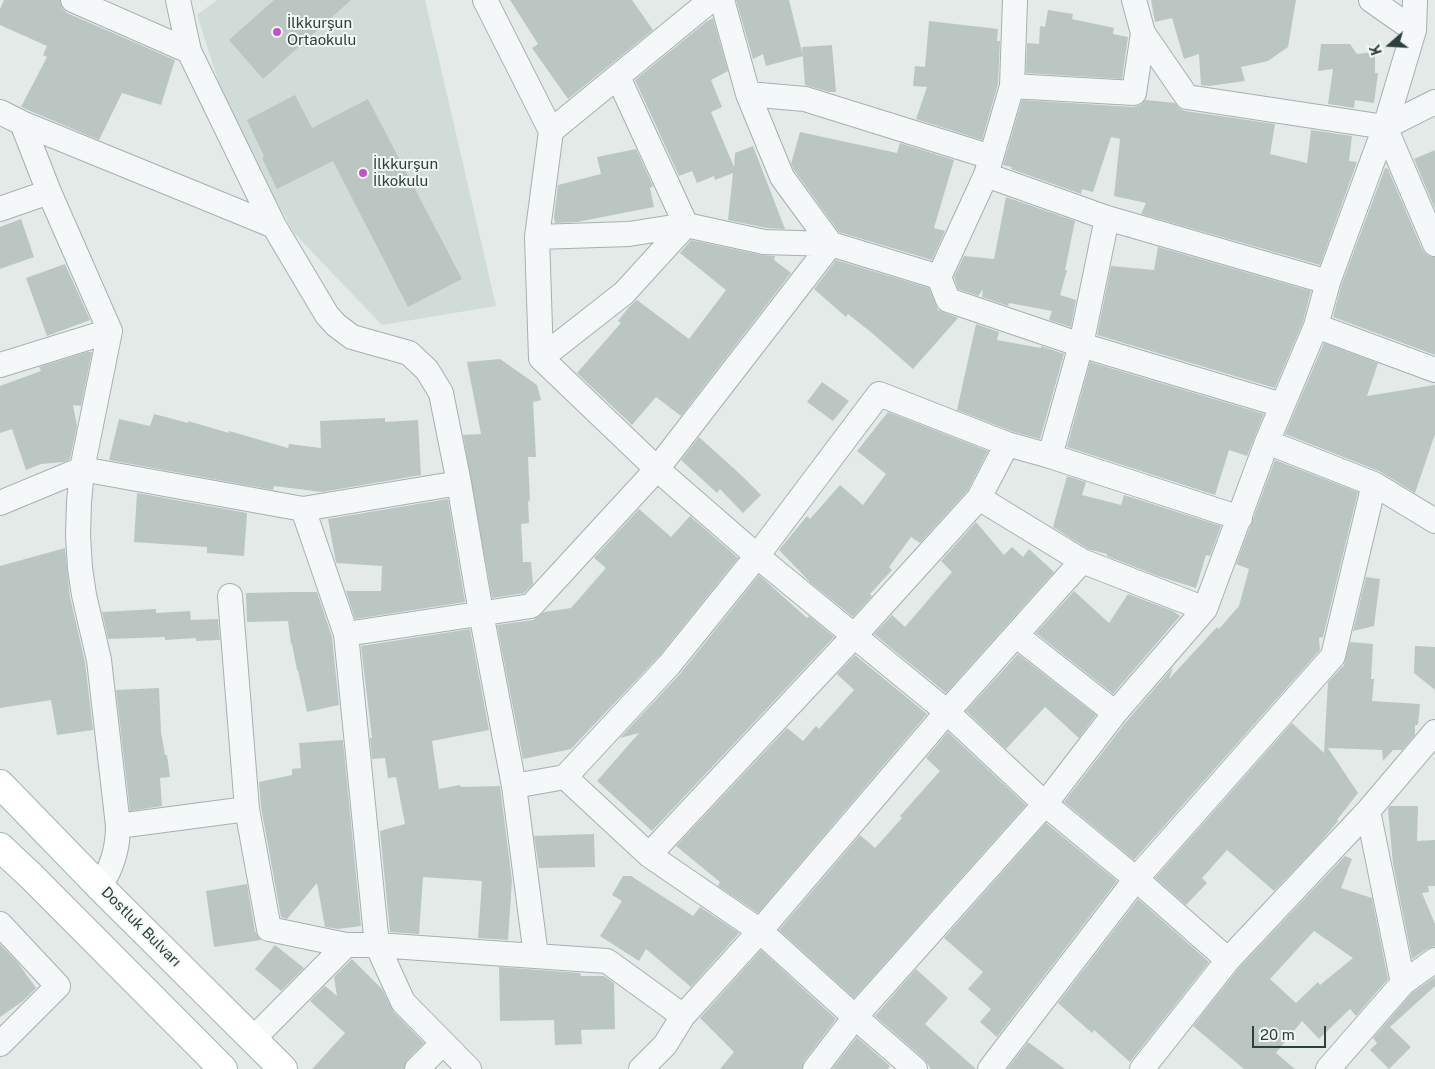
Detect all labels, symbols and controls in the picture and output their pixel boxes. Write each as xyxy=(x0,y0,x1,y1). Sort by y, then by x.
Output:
place label: İlkkurşun Ortaokulu xyxy=(287,14,356,49)
north arrow xyxy=(1365,20,1415,70)
marker: İlkkurşun Ortaokulu xyxy=(271,26,283,38)
text: K xyxy=(1367,43,1385,57)
place label: İlkkurşun İlkokulu xyxy=(373,155,438,190)
marker: İlkkurşun İlkokulu xyxy=(357,167,369,179)
street label: Dostluk Bulvarı xyxy=(97,883,185,971)
scale bar xyxy=(1255,1016,1329,1048)
text: 20 m xyxy=(1260,1026,1295,1043)

